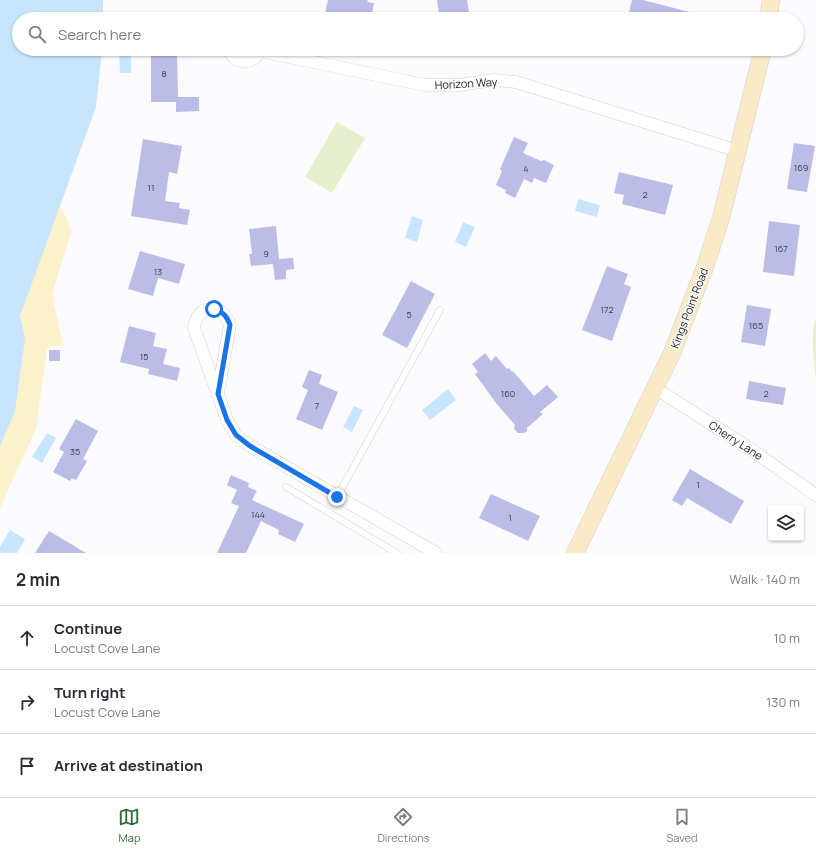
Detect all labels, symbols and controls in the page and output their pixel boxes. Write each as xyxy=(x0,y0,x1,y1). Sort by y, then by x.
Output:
search box xyxy=(12,12,804,56)
icon: search xyxy=(26,23,48,45)
text: Search here xyxy=(58,24,141,45)
house number: 8 xyxy=(161,67,167,80)
street label: Horizon Way xyxy=(434,74,498,92)
house number: 169 xyxy=(794,161,808,174)
house number: 4 xyxy=(523,162,529,175)
house number: 11 xyxy=(147,181,155,194)
house number: 2 xyxy=(642,188,648,201)
house number: 167 xyxy=(774,242,788,255)
house number: 9 xyxy=(263,247,269,260)
house number: 13 xyxy=(154,265,162,278)
street label: Kings Point Road xyxy=(667,266,711,350)
route start xyxy=(205,300,223,318)
house number: 172 xyxy=(600,303,614,316)
house number: 5 xyxy=(406,308,412,321)
house number: 165 xyxy=(749,319,763,332)
house number: 15 xyxy=(140,350,148,363)
house number: 160 xyxy=(501,387,515,400)
house number: 2 xyxy=(763,387,769,400)
house number: 7 xyxy=(315,399,320,412)
street label: Cherry Lane xyxy=(706,417,766,463)
house number: 35 xyxy=(70,445,80,458)
house number: 1 xyxy=(696,478,700,491)
route end xyxy=(328,488,346,506)
map controls xyxy=(768,505,804,541)
button: layers xyxy=(768,505,804,541)
house number: 144 xyxy=(251,508,265,521)
house number: 1 xyxy=(508,511,512,524)
text: 2 min xyxy=(16,568,60,591)
text: Walk · 140 m xyxy=(729,570,800,588)
text: Continue xyxy=(54,618,122,639)
icon: ahead xyxy=(16,627,38,649)
text: 10 m xyxy=(773,629,800,647)
text: Locust Cove Lane xyxy=(54,639,160,657)
text: Turn right xyxy=(54,682,125,703)
icon: right xyxy=(16,691,38,713)
text: 130 m xyxy=(766,693,800,711)
text: Locust Cove Lane xyxy=(54,703,160,721)
icon: arrive xyxy=(16,755,38,777)
text: Arrive at destination xyxy=(54,755,203,776)
tab: Map xyxy=(118,806,140,845)
tab: Directions xyxy=(377,806,430,845)
tab: Saved xyxy=(667,806,698,845)

